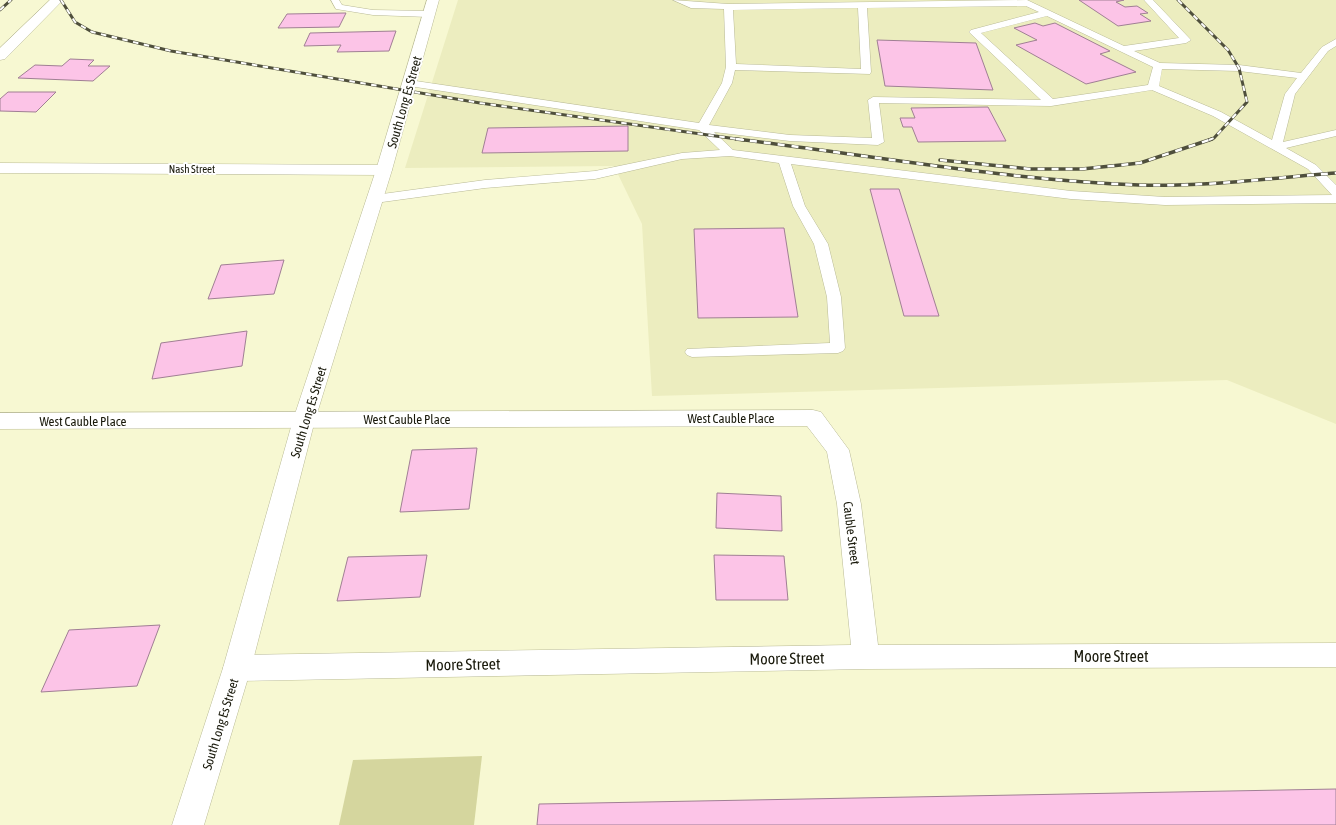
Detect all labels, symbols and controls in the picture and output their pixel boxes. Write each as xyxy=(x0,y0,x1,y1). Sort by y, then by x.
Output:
street label: South Long Es Street xyxy=(384,54,425,150)
street label: Nash Street xyxy=(169,163,215,175)
street label: South Long Es Street xyxy=(287,364,330,460)
street label: West Cauble Place xyxy=(688,411,775,426)
street label: West Cauble Place xyxy=(364,412,451,427)
street label: West Cauble Place xyxy=(40,414,127,429)
street label: Cauble Street xyxy=(840,500,863,566)
street label: Moore Street xyxy=(1073,647,1149,665)
street label: Moore Street xyxy=(749,648,825,668)
street label: Moore Street xyxy=(425,654,501,674)
street label: South Long Es Street xyxy=(199,676,242,772)

